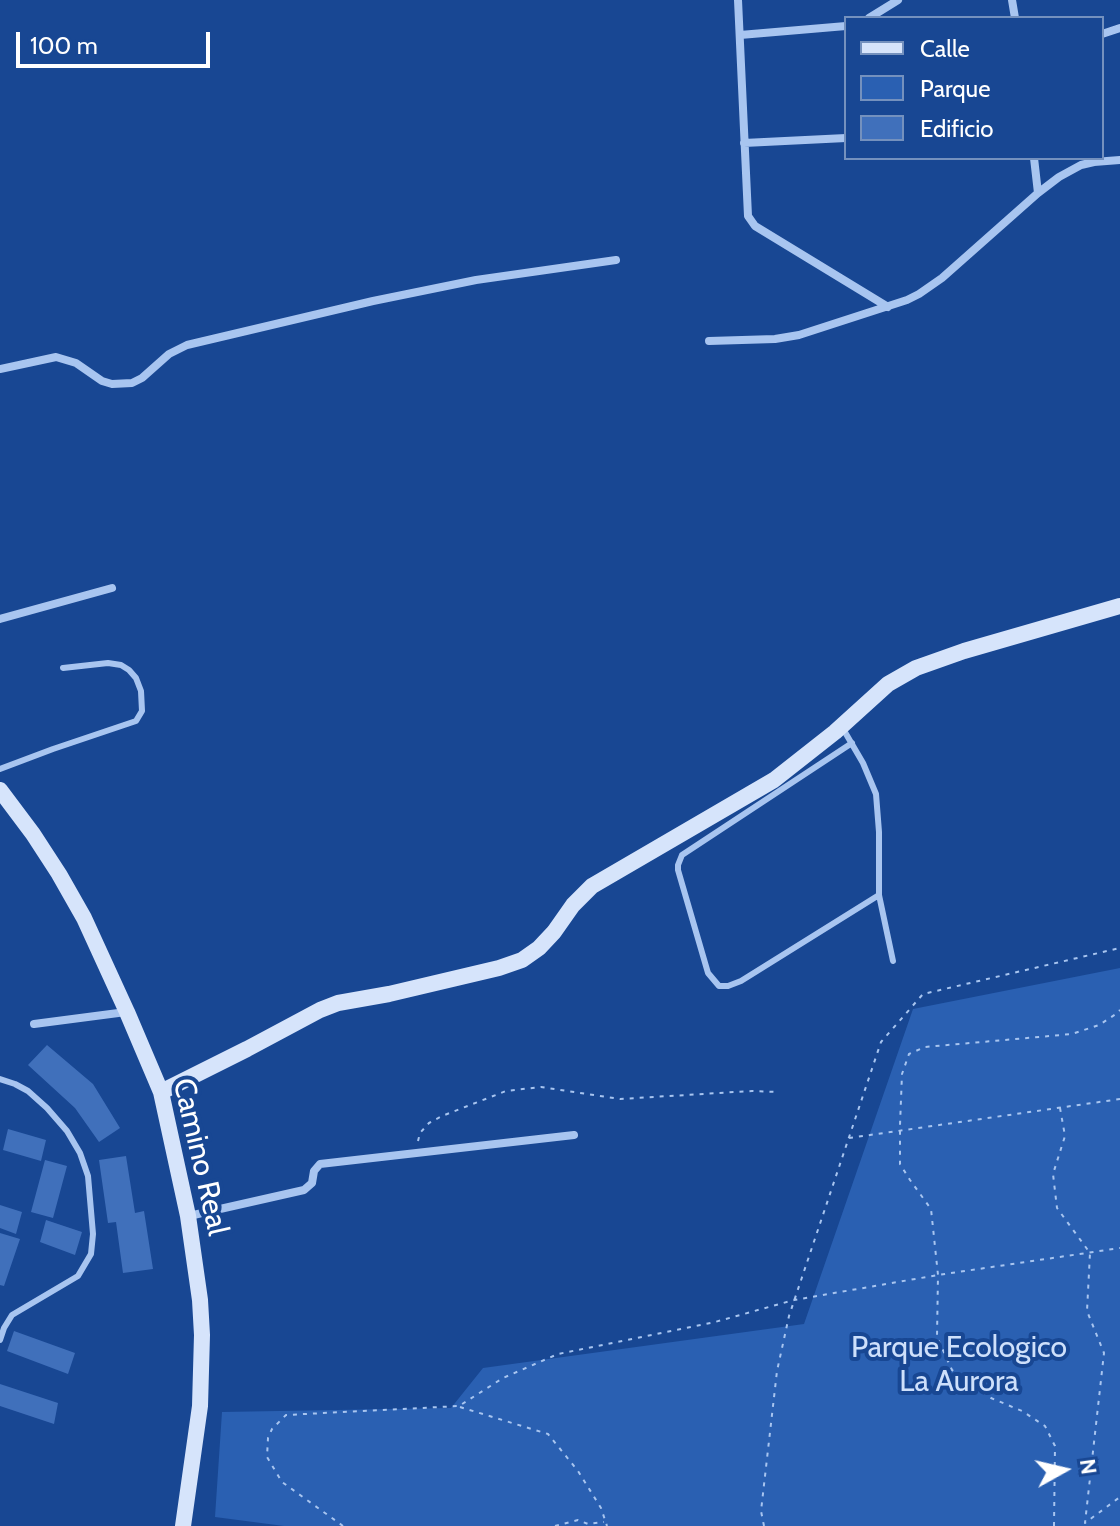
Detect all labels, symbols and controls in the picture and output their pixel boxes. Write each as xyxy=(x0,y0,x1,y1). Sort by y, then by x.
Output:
scale bar xyxy=(20,16,214,66)
legend xyxy=(844,16,1104,160)
text: 100 m xyxy=(30,31,98,60)
text: Calle xyxy=(920,34,970,63)
text: Parque xyxy=(920,74,990,103)
text: Edificio xyxy=(920,114,994,143)
street label: Camino Real xyxy=(164,1075,236,1239)
park label: Parque Ecologico La Aurora xyxy=(851,1330,1067,1400)
north arrow xyxy=(1024,1430,1104,1510)
text: N xyxy=(1074,1457,1103,1476)

